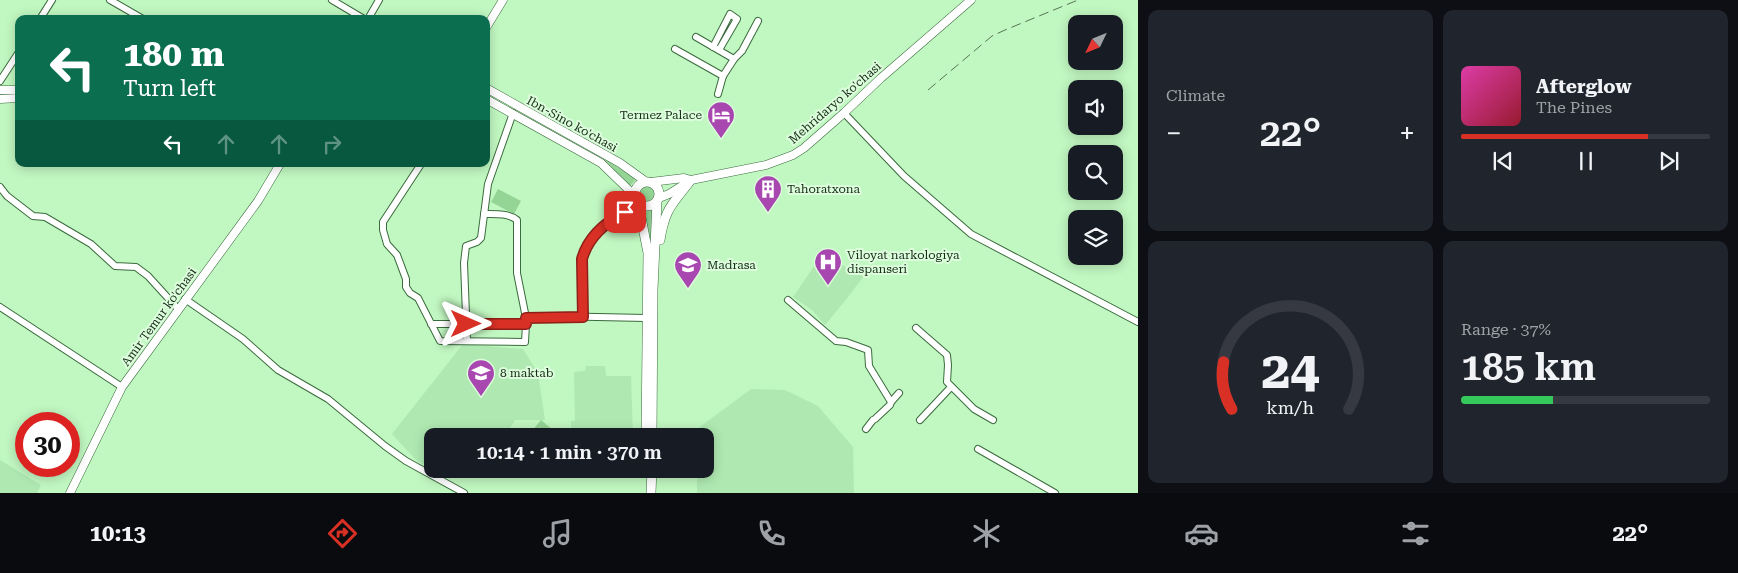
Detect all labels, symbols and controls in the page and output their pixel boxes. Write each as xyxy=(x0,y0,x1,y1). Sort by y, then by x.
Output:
north arrow xyxy=(1068,15,1122,70)
map controls xyxy=(1068,15,1123,265)
text: 180 m xyxy=(123,34,224,75)
icon: left xyxy=(40,35,105,100)
street label: Мehridaryo ko'chasi xyxy=(786,59,884,147)
text: Afterglow xyxy=(1536,75,1632,98)
text: Turn left xyxy=(123,76,216,101)
button: sound xyxy=(1068,80,1123,135)
text: Climate xyxy=(1166,86,1225,105)
street label: Ibn-Sino ko'chasi xyxy=(524,93,620,155)
text: The Pines xyxy=(1536,98,1612,117)
hotel icon: Termez Palace xyxy=(706,100,736,139)
place label: Termez Palace xyxy=(620,108,702,122)
text: 22° xyxy=(1260,111,1321,155)
text: − xyxy=(1166,117,1182,150)
text: + xyxy=(1399,117,1415,150)
icon: left xyxy=(159,130,187,158)
icon: ahead xyxy=(212,130,240,158)
icon: ahead xyxy=(265,130,293,158)
icon: right xyxy=(318,130,346,158)
button: search xyxy=(1068,145,1123,200)
icon: previous xyxy=(1489,147,1517,175)
icon: pause xyxy=(1572,147,1600,175)
icon: next xyxy=(1655,147,1683,175)
building icon: Tahoratxona xyxy=(753,174,783,213)
place label: Tahoratxona xyxy=(787,182,861,196)
pin xyxy=(604,191,646,233)
icon: arrive xyxy=(611,198,639,226)
button: layers xyxy=(1068,210,1123,265)
hospital icon: Viloyat narkologiya dispanseri xyxy=(813,247,843,286)
place label: Viloyat narkologiya dispanseri xyxy=(847,248,960,276)
school or university icon: Madrasa xyxy=(673,250,703,289)
place label: Madrasa xyxy=(707,258,756,272)
street label: Amir Temur ko'chasi xyxy=(119,265,199,369)
position arrow xyxy=(439,297,491,349)
text: Range · 37% xyxy=(1461,320,1551,339)
text: 24 xyxy=(1261,340,1320,401)
text: 185 km xyxy=(1461,345,1596,389)
school or university icon: 8 maktab xyxy=(466,358,496,397)
place label: 8 maktab xyxy=(500,366,554,380)
text: km/h xyxy=(1267,397,1315,418)
speed limit sign: 30 xyxy=(15,412,80,477)
text: 10:14 · 1 min · 370 m xyxy=(476,441,662,464)
icon: directions xyxy=(325,516,360,551)
icon: music xyxy=(540,516,575,551)
icon: phone xyxy=(754,516,789,551)
icon: climate xyxy=(969,516,1004,551)
icon: car xyxy=(1184,516,1219,551)
icon: filters xyxy=(1398,516,1433,551)
text: 10:13 xyxy=(90,521,146,546)
text: 22° xyxy=(1613,521,1648,546)

